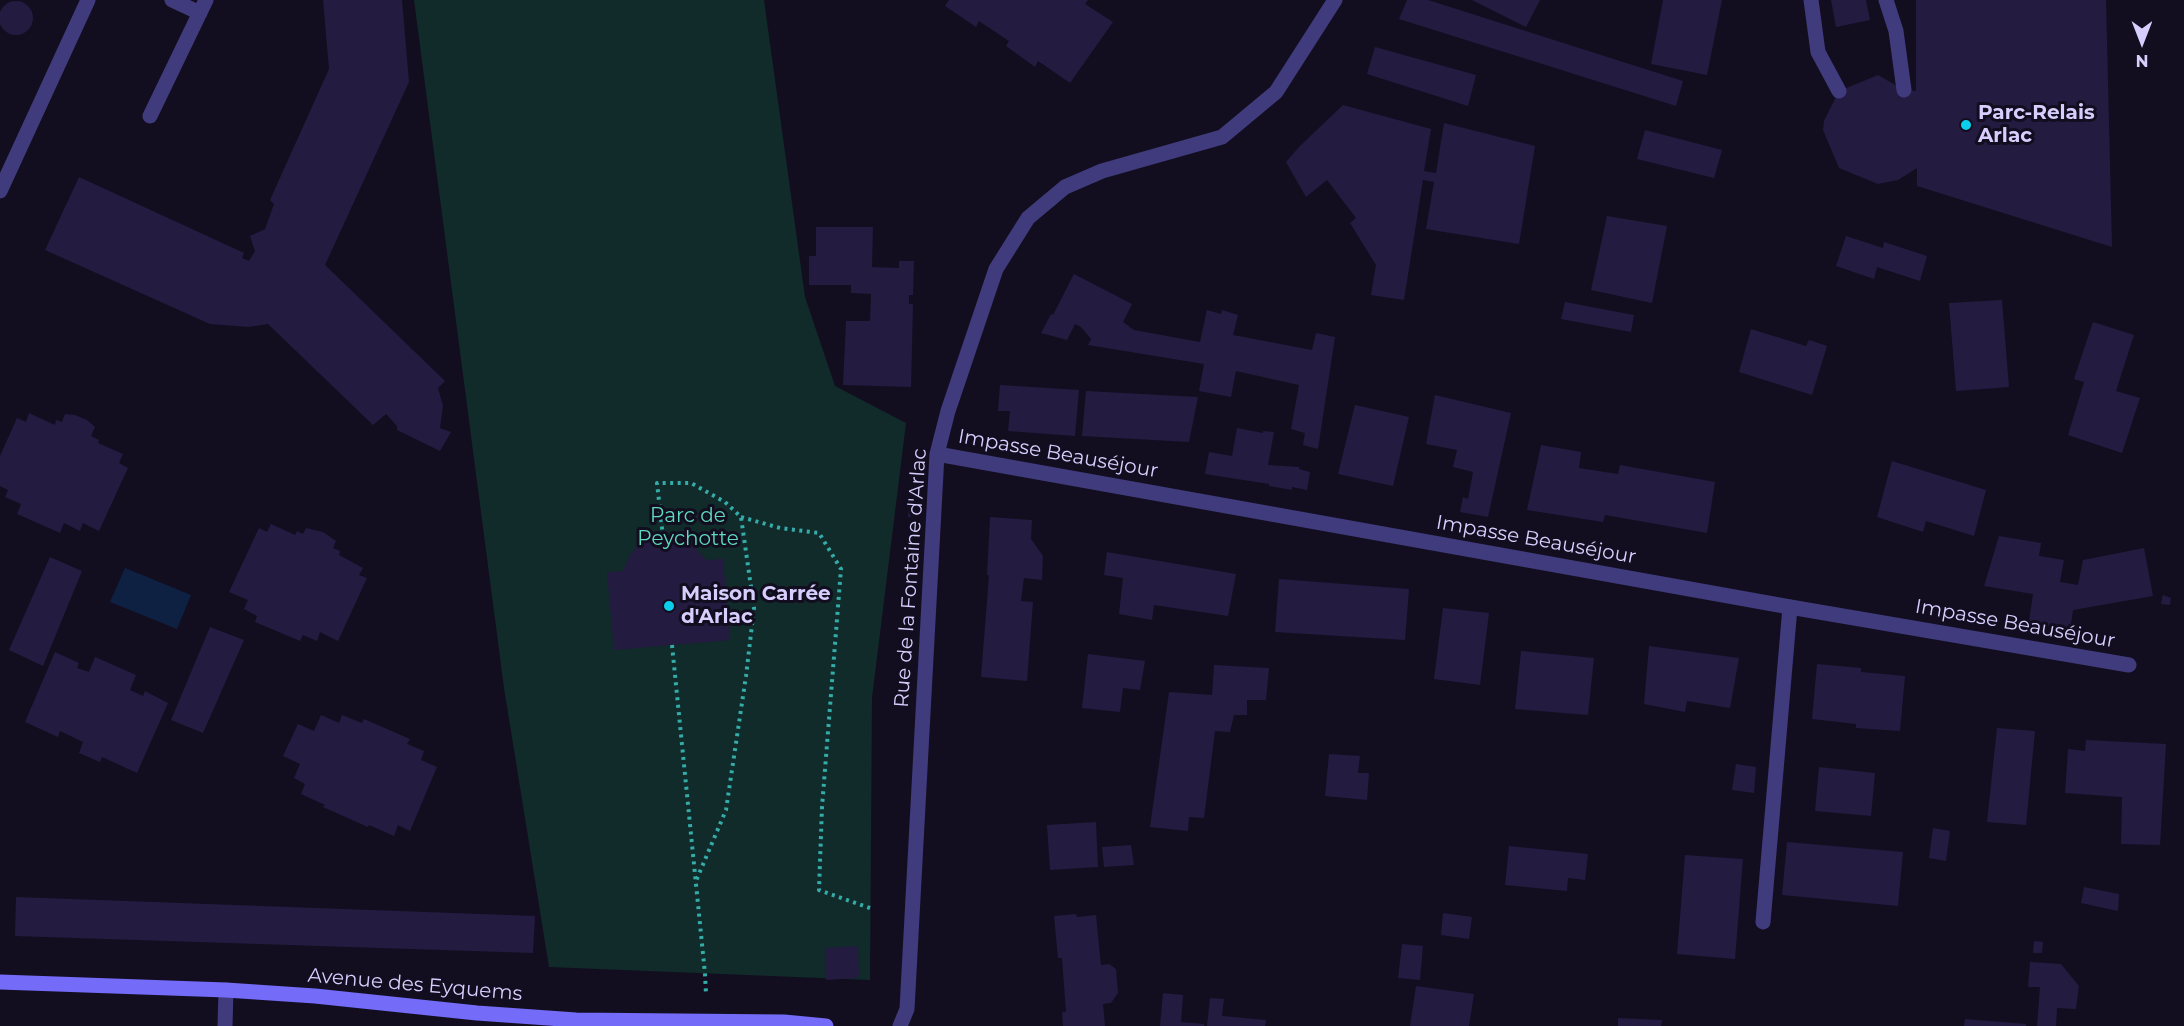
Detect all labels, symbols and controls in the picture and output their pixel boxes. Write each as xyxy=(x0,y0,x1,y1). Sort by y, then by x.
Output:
north arrow xyxy=(2112,12,2172,72)
text: N xyxy=(2136,51,2148,70)
place label: Parc-Relais Arlac xyxy=(1978,101,2095,148)
marker: Parc-Relais Arlac xyxy=(1959,118,1973,132)
street label: Impasse Beauséjour xyxy=(956,425,1160,483)
street label: Rue de la Fontaine d'Arlac xyxy=(890,447,932,709)
park label: Parc de Peychotte xyxy=(637,504,739,551)
street label: Impasse Beauséjour xyxy=(1434,511,1638,569)
place label: Maison Carrée d'Arlac xyxy=(681,582,831,629)
street label: Impasse Beauséjour xyxy=(1913,595,2117,653)
marker: Maison Carrée d'Arlac xyxy=(662,599,676,613)
street label: Avenue des Eyquems xyxy=(307,964,523,1006)

